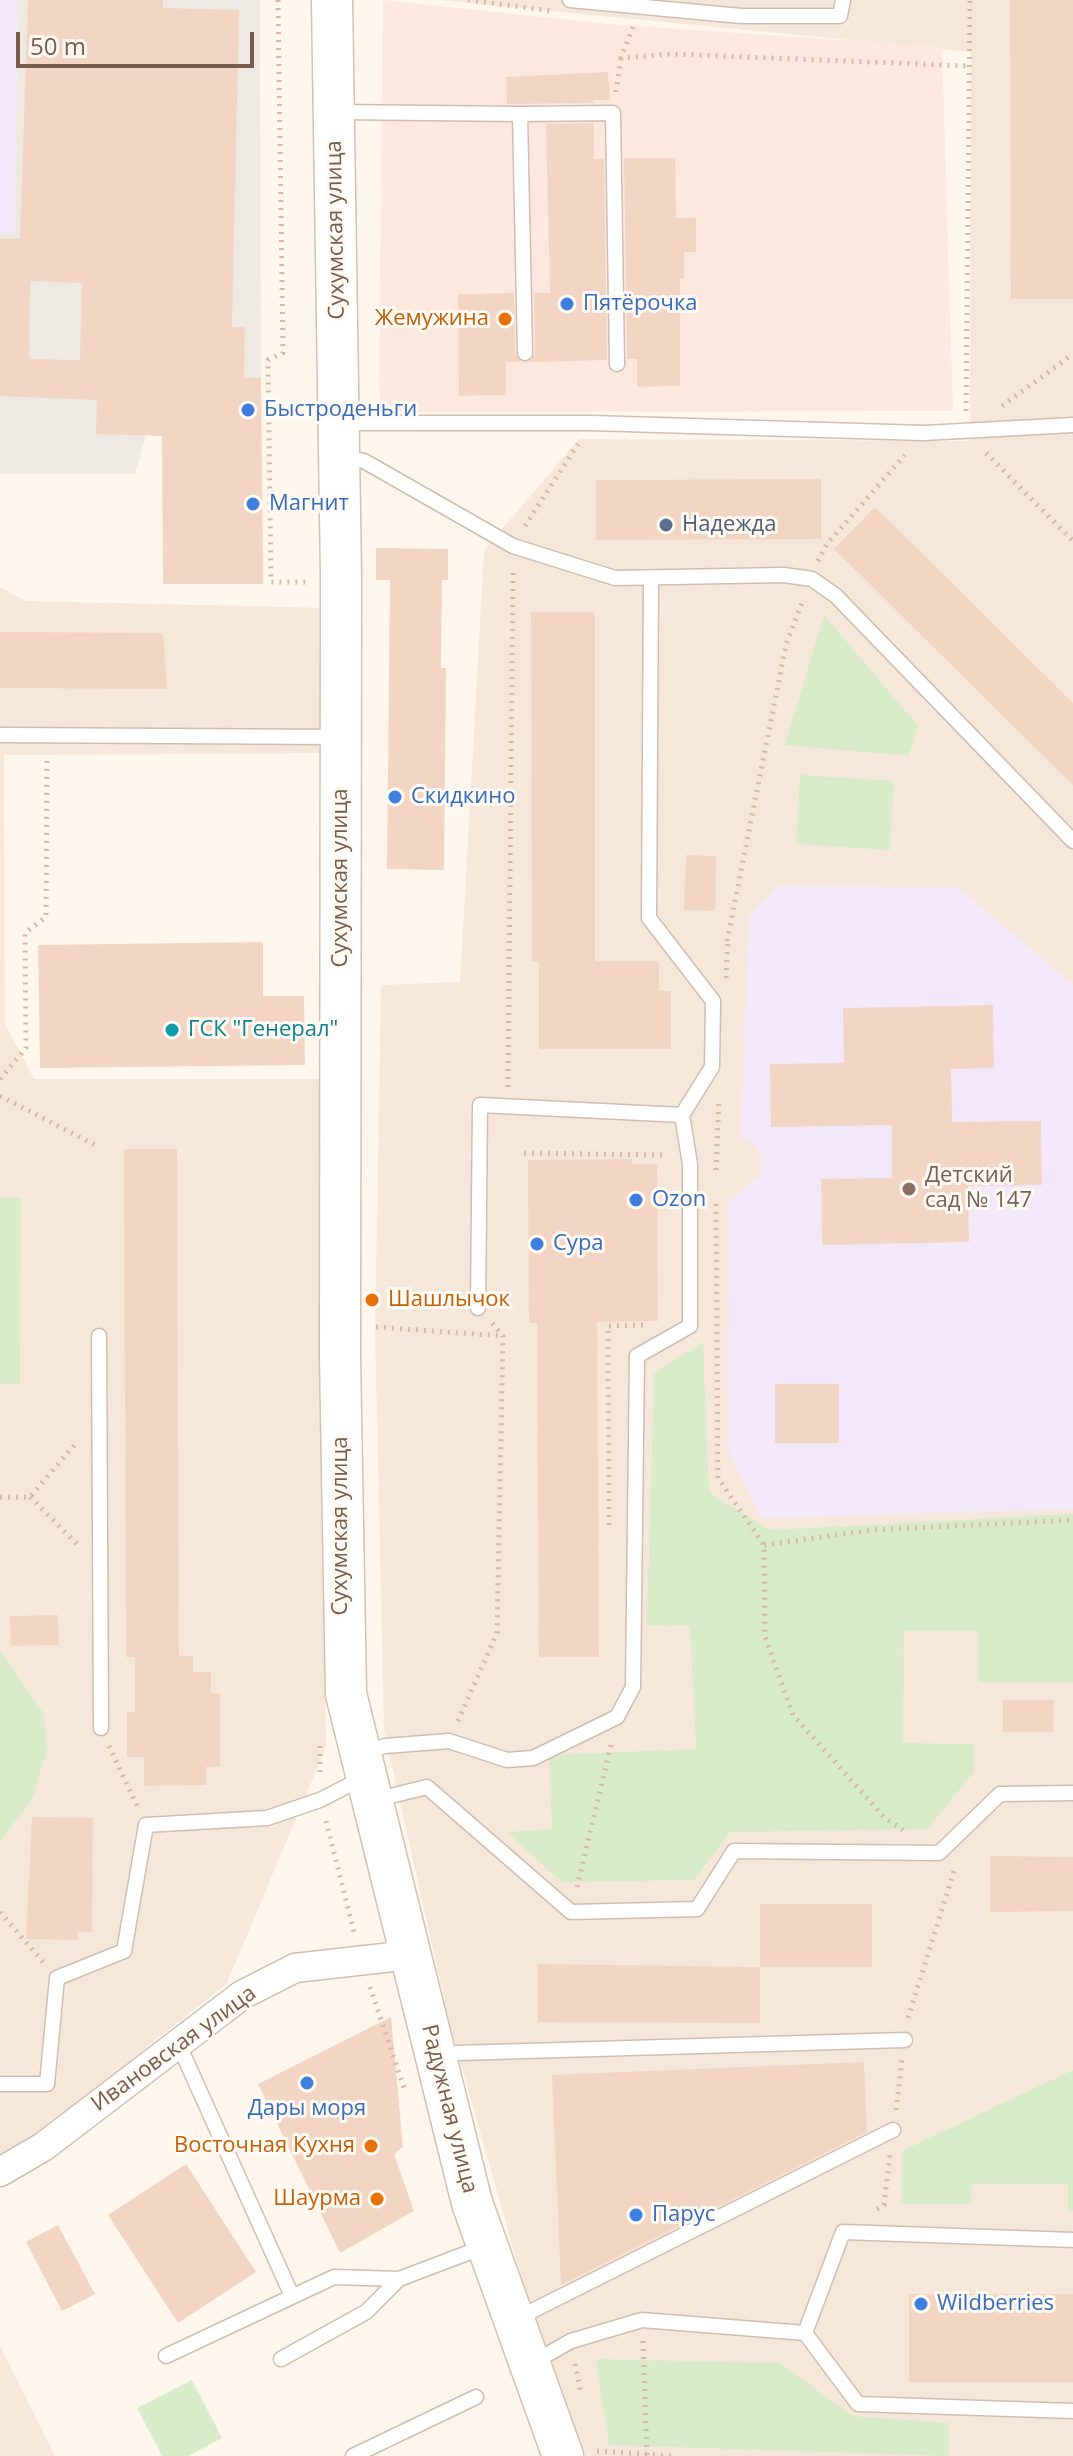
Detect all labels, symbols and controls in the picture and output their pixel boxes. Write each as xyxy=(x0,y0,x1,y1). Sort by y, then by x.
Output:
scale bar xyxy=(20,16,258,66)
text: 50 m xyxy=(30,29,86,62)
street label: Сухумская улица xyxy=(321,140,351,320)
place label: Пятёрочка xyxy=(583,291,698,317)
marker: Пятёрочка xyxy=(558,295,576,313)
place label: Жемужина xyxy=(375,306,489,332)
marker: Жемужина xyxy=(496,310,514,328)
place label: Быстроденьги xyxy=(264,397,417,423)
marker: Быстроденьги xyxy=(239,401,257,419)
place label: Магнит xyxy=(269,491,349,517)
marker: Магнит xyxy=(244,495,262,513)
place label: Надежда xyxy=(682,512,776,538)
marker: Надежда xyxy=(657,516,675,534)
place label: Скидкино xyxy=(411,784,515,810)
street label: Сухумская улица xyxy=(328,788,354,968)
marker: Скидкино xyxy=(386,788,404,806)
place label: ГСК "Генерал" xyxy=(188,1017,338,1043)
marker: ГСК "Генерал" xyxy=(163,1021,181,1039)
place label: Детский сад № 147 xyxy=(925,1163,1032,1214)
marker: Детский сад № 147 xyxy=(900,1180,918,1198)
place label: Ozon xyxy=(652,1187,706,1213)
marker: Ozon xyxy=(627,1191,645,1209)
place label: Сура xyxy=(553,1231,604,1257)
marker: Сура xyxy=(528,1235,546,1253)
place label: Шашлычок xyxy=(388,1287,510,1313)
marker: Шашлычок xyxy=(363,1291,381,1309)
street label: Сухумская улица xyxy=(328,1436,354,1616)
street label: Ивановская улица xyxy=(87,1980,261,2118)
street label: Радужная улица xyxy=(415,2022,483,2196)
marker: Дары моря xyxy=(298,2074,316,2092)
place label: Дары моря xyxy=(248,2096,366,2122)
place label: Восточная Кухня xyxy=(174,2133,355,2159)
marker: Восточная Кухня xyxy=(362,2137,380,2155)
place label: Шаурма xyxy=(273,2186,361,2212)
marker: Шаурма xyxy=(368,2190,386,2208)
place label: Парус xyxy=(652,2202,715,2228)
marker: Парус xyxy=(627,2206,645,2224)
place label: Wildberries xyxy=(937,2291,1054,2317)
marker: Wildberries xyxy=(912,2295,930,2313)

